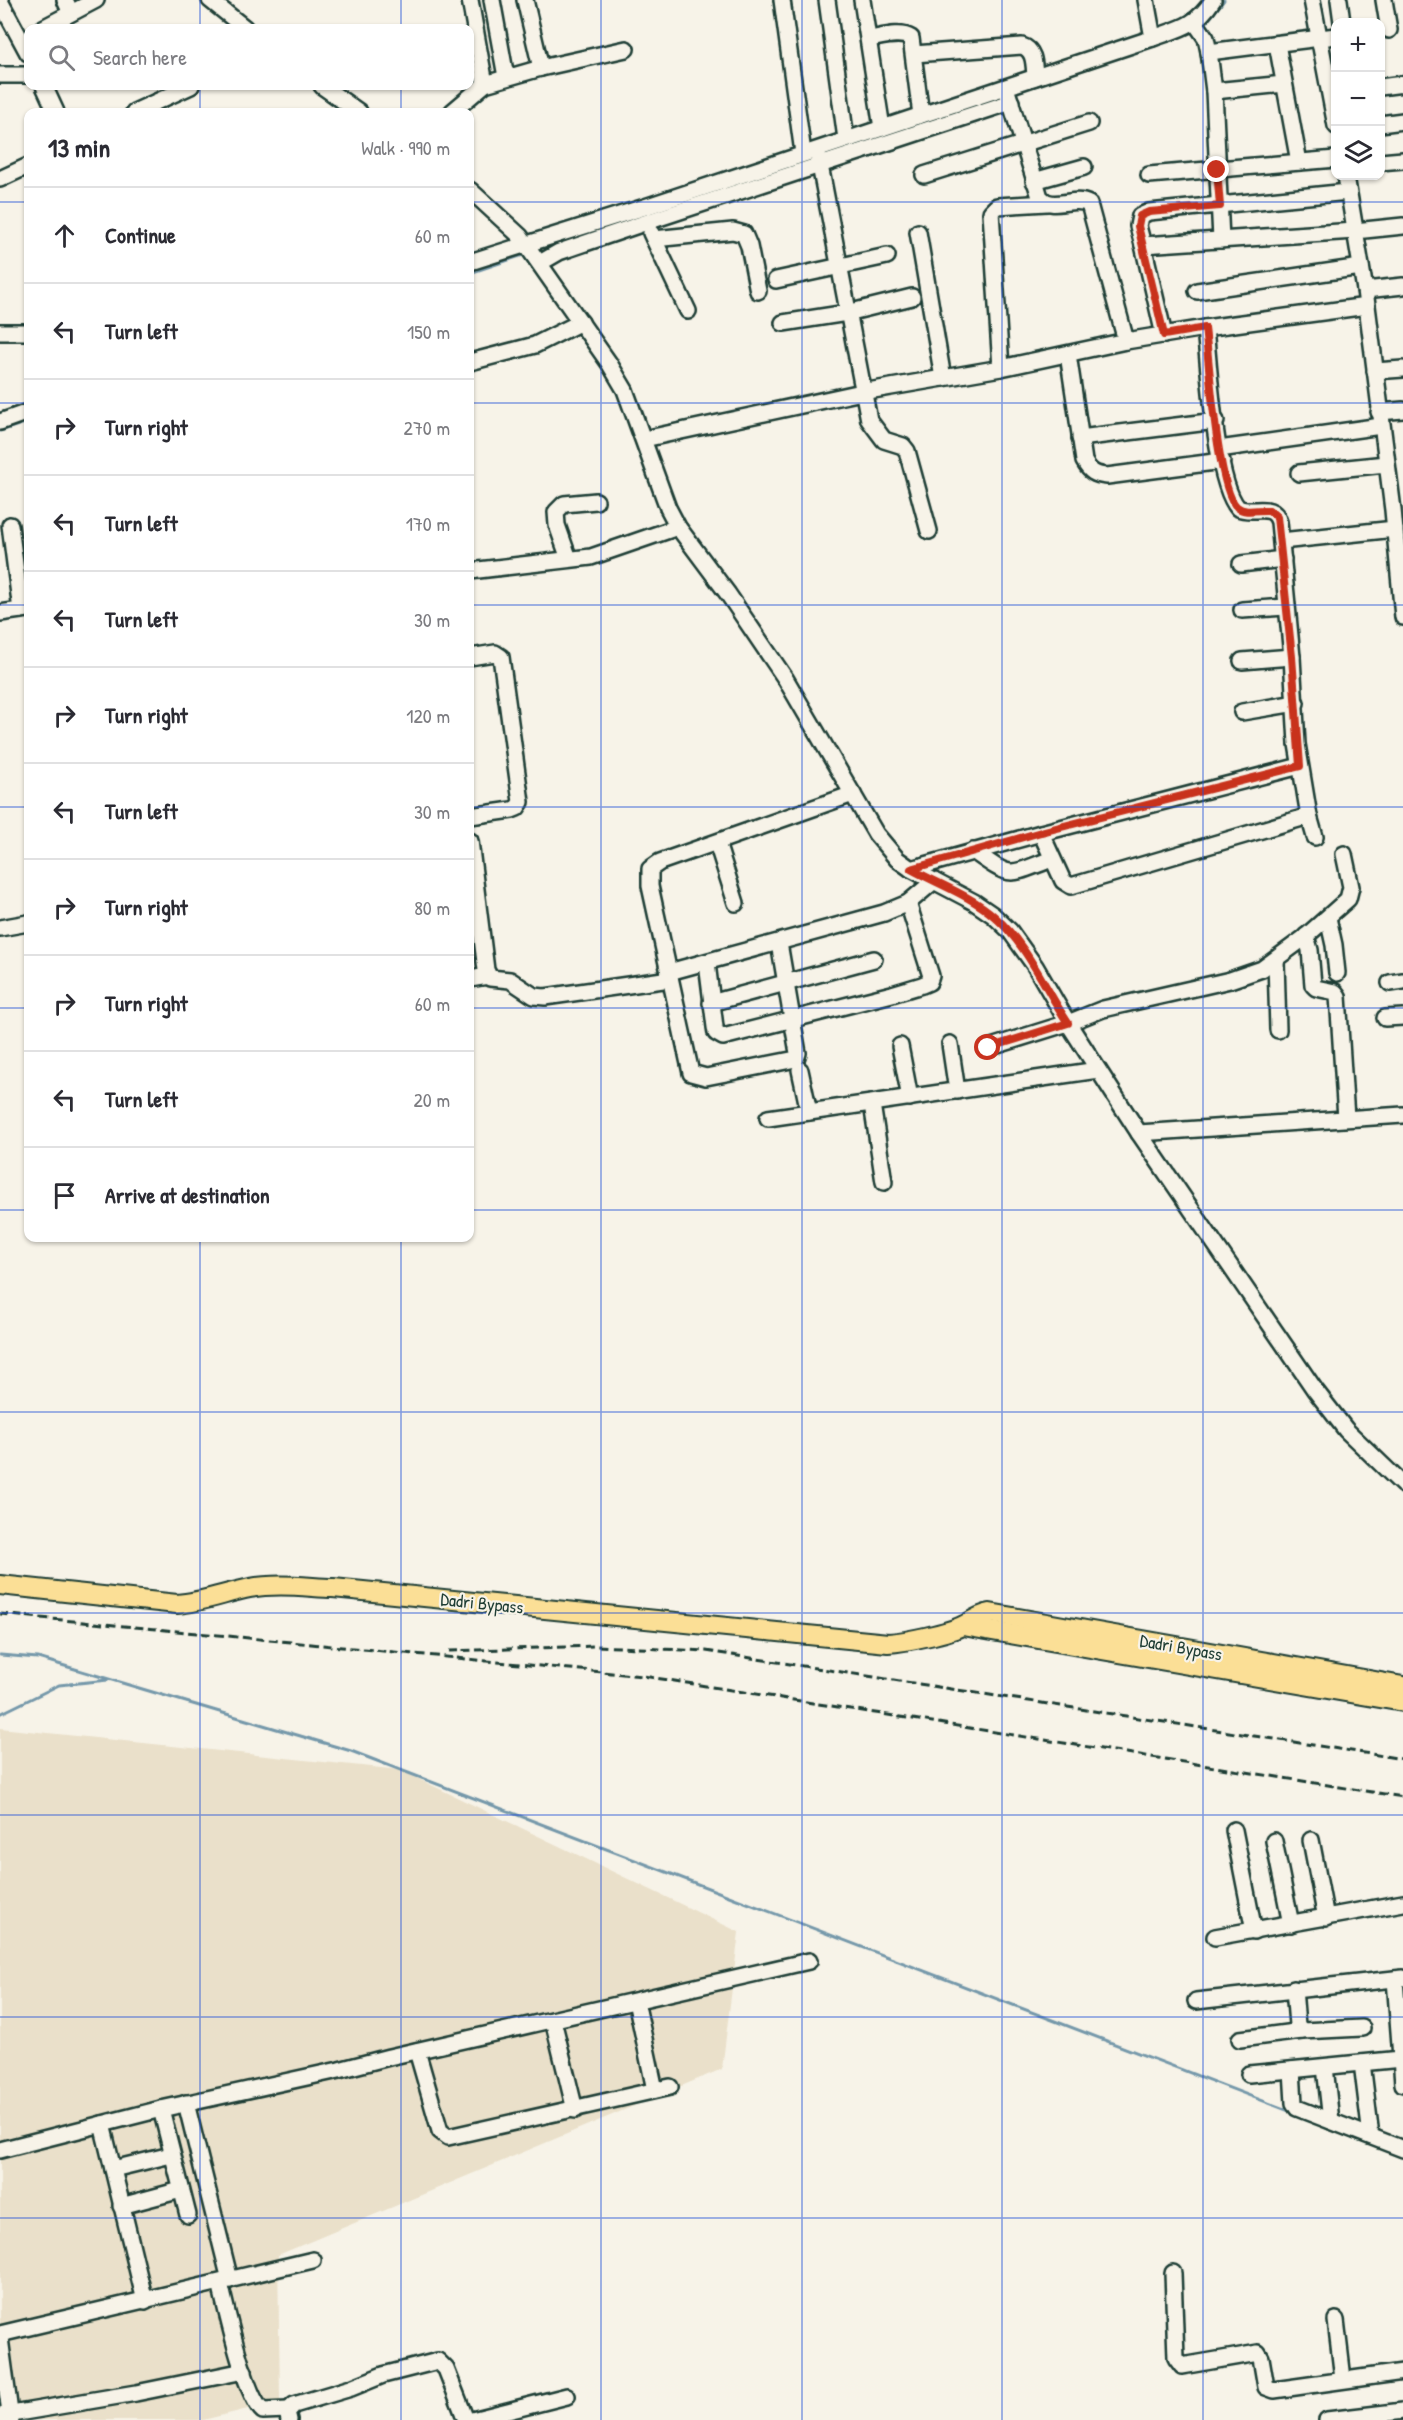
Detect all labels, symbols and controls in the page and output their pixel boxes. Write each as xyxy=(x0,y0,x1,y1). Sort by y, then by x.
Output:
map controls xyxy=(1331,18,1385,180)
button: + xyxy=(1331,18,1385,72)
search box xyxy=(24,24,474,90)
icon: search xyxy=(45,41,78,74)
text: Search here xyxy=(93,42,187,72)
button: − xyxy=(1331,72,1385,126)
button: layers xyxy=(1331,126,1385,180)
text: 13 min xyxy=(48,130,110,165)
text: Walk · 990 m xyxy=(361,134,450,161)
route end xyxy=(1203,156,1229,182)
icon: ahead xyxy=(48,219,81,252)
text: Continue xyxy=(105,220,176,250)
text: 60 m xyxy=(415,222,450,249)
icon: left xyxy=(48,315,81,348)
text: Turn left xyxy=(105,316,178,346)
text: 150 m xyxy=(407,318,450,345)
icon: right xyxy=(48,411,81,444)
text: Turn right xyxy=(105,412,188,442)
text: 270 m xyxy=(404,414,450,441)
icon: left xyxy=(48,507,81,540)
text: Turn left xyxy=(105,508,178,538)
text: 170 m xyxy=(406,510,450,537)
icon: left xyxy=(48,603,81,636)
text: Turn left xyxy=(105,604,178,634)
text: 30 m xyxy=(414,606,450,633)
icon: right xyxy=(48,699,81,732)
text: Turn right xyxy=(105,700,188,730)
text: 120 m xyxy=(406,702,450,729)
icon: left xyxy=(48,795,81,828)
text: Turn left xyxy=(105,796,178,826)
text: 30 m xyxy=(414,798,450,825)
icon: right xyxy=(48,891,81,924)
text: Turn right xyxy=(105,892,188,922)
text: 80 m xyxy=(414,894,450,921)
icon: right xyxy=(48,987,81,1020)
text: Turn right xyxy=(105,988,188,1018)
text: 60 m xyxy=(415,990,450,1017)
route start xyxy=(974,1034,1000,1060)
icon: left xyxy=(48,1083,81,1116)
text: Turn left xyxy=(105,1084,178,1114)
text: 20 m xyxy=(413,1086,450,1113)
icon: arrive xyxy=(48,1179,81,1212)
text: Arrive at destination xyxy=(105,1180,270,1210)
street label: Dadri Bypass xyxy=(439,1586,525,1620)
street label: Dadri Bypass xyxy=(1138,1627,1224,1667)

